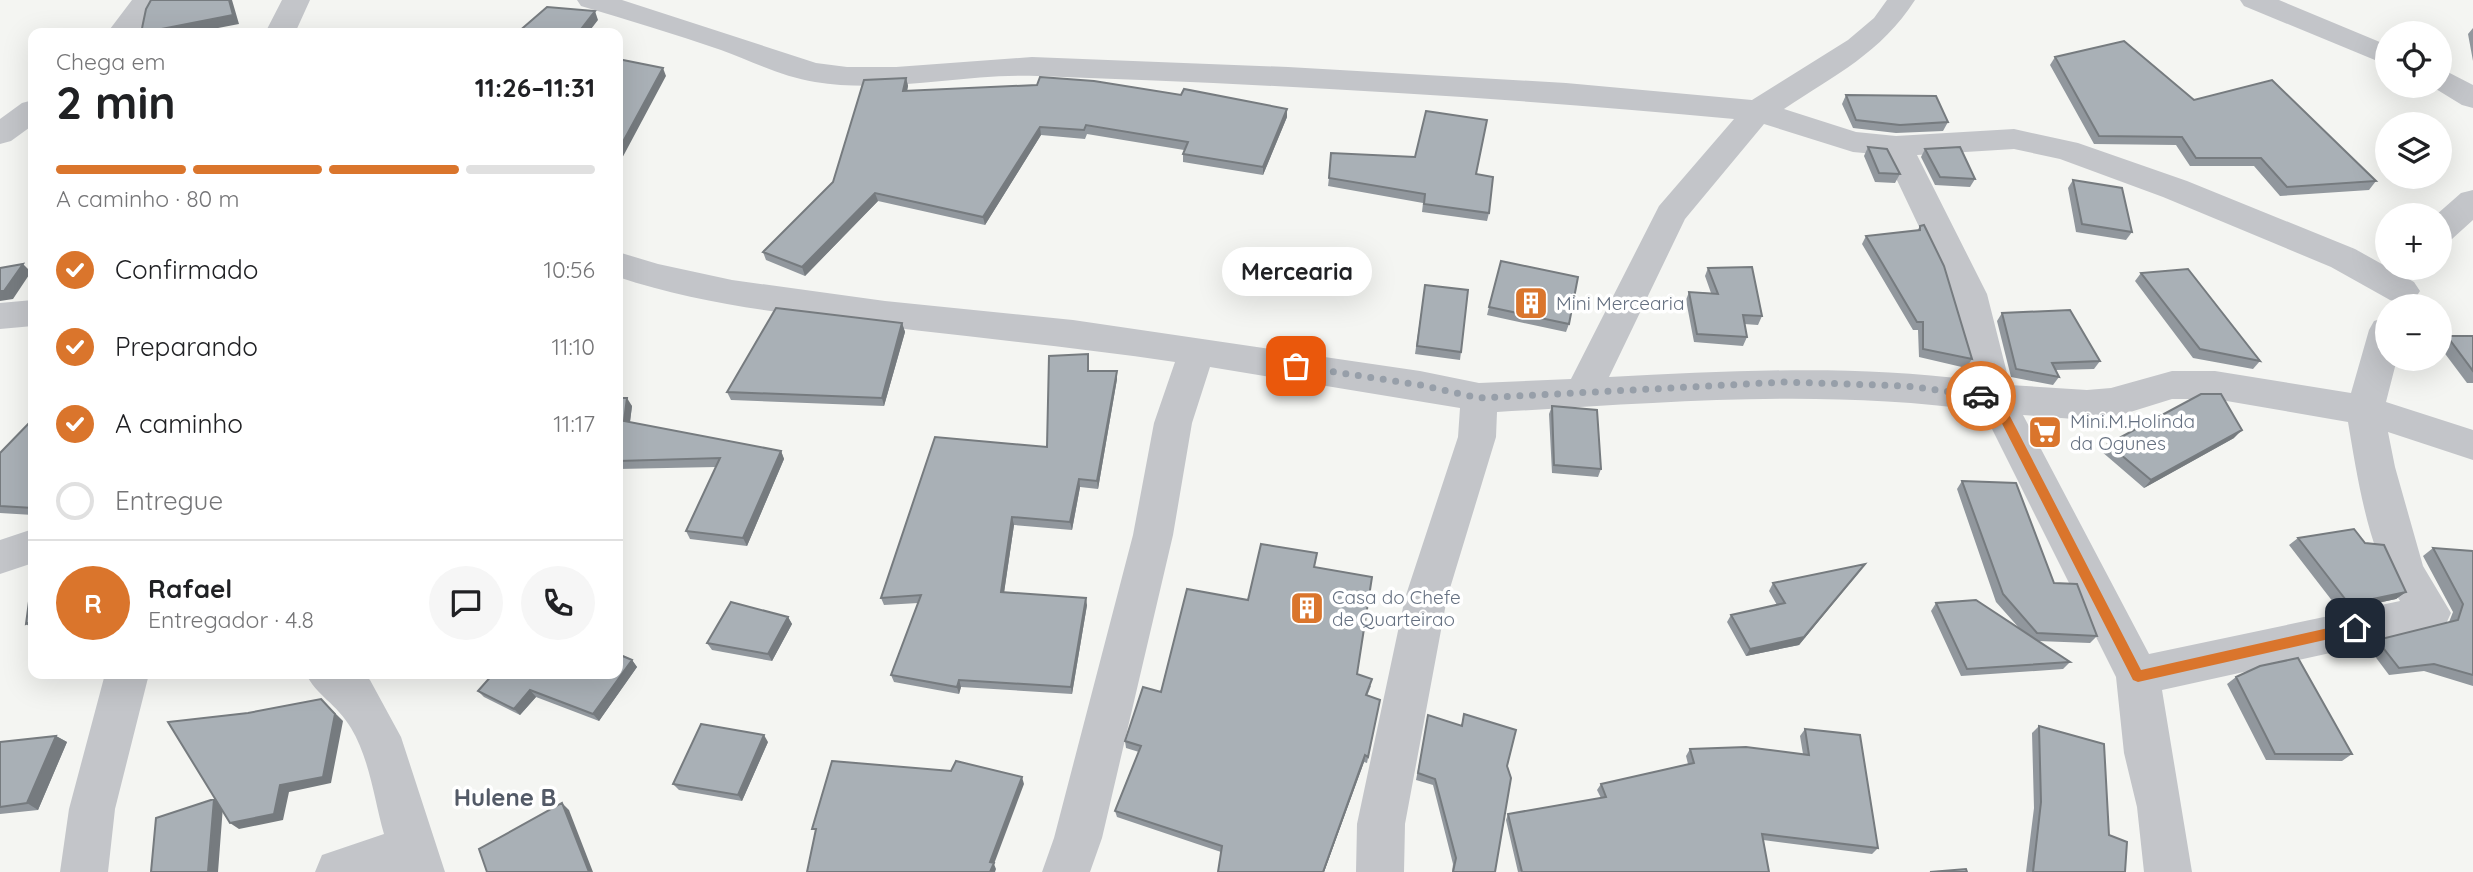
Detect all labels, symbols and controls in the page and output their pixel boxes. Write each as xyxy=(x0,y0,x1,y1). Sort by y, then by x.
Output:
map controls xyxy=(2375,21,2452,371)
button: locate xyxy=(2375,21,2452,98)
text: Chega em xyxy=(56,47,165,76)
text: 11:26–11:31 xyxy=(475,71,595,104)
text: 2 min xyxy=(56,73,176,131)
button: layers xyxy=(2375,112,2452,189)
text: A caminho · 80 m xyxy=(56,184,240,213)
button: + xyxy=(2375,203,2452,280)
callout: Mercearia xyxy=(1221,247,1371,296)
icon: check xyxy=(56,251,94,289)
text: Confirmado xyxy=(115,253,259,286)
text: 10:56 xyxy=(544,255,595,284)
text: Mercearia xyxy=(1241,257,1353,286)
building icon: Mini Mercearia xyxy=(1512,284,1550,322)
place label: Mini Mercearia xyxy=(1556,291,1684,315)
button: − xyxy=(2375,294,2452,371)
icon: check xyxy=(56,328,94,366)
text: Preparando xyxy=(115,330,258,363)
text: 11:10 xyxy=(551,332,595,361)
pin xyxy=(1266,336,1326,396)
icon: bag xyxy=(1277,347,1315,385)
courier xyxy=(1946,361,2016,431)
icon: car xyxy=(1962,377,2000,415)
icon: check xyxy=(56,405,94,443)
text: A caminho xyxy=(115,407,243,440)
text: 11:17 xyxy=(553,409,595,438)
place label: Mini.M.Holinda da Ogunes xyxy=(2070,409,2195,455)
supermarket icon: Mini.M.Holinda da Ogunes xyxy=(2026,413,2064,451)
text: Entregue xyxy=(115,484,223,517)
button: chat xyxy=(429,566,503,640)
button: phone xyxy=(521,566,595,640)
text: Rafael xyxy=(148,572,232,605)
place label: Casa do Chefe de Quarteirao xyxy=(1332,585,1461,631)
text: R xyxy=(84,587,102,620)
building icon: Casa do Chefe de Quarteirao xyxy=(1288,589,1326,627)
pin xyxy=(2325,598,2385,658)
text: Entregador · 4.8 xyxy=(148,605,314,634)
icon: home xyxy=(2336,609,2374,647)
district label: Hulene B xyxy=(454,782,556,812)

